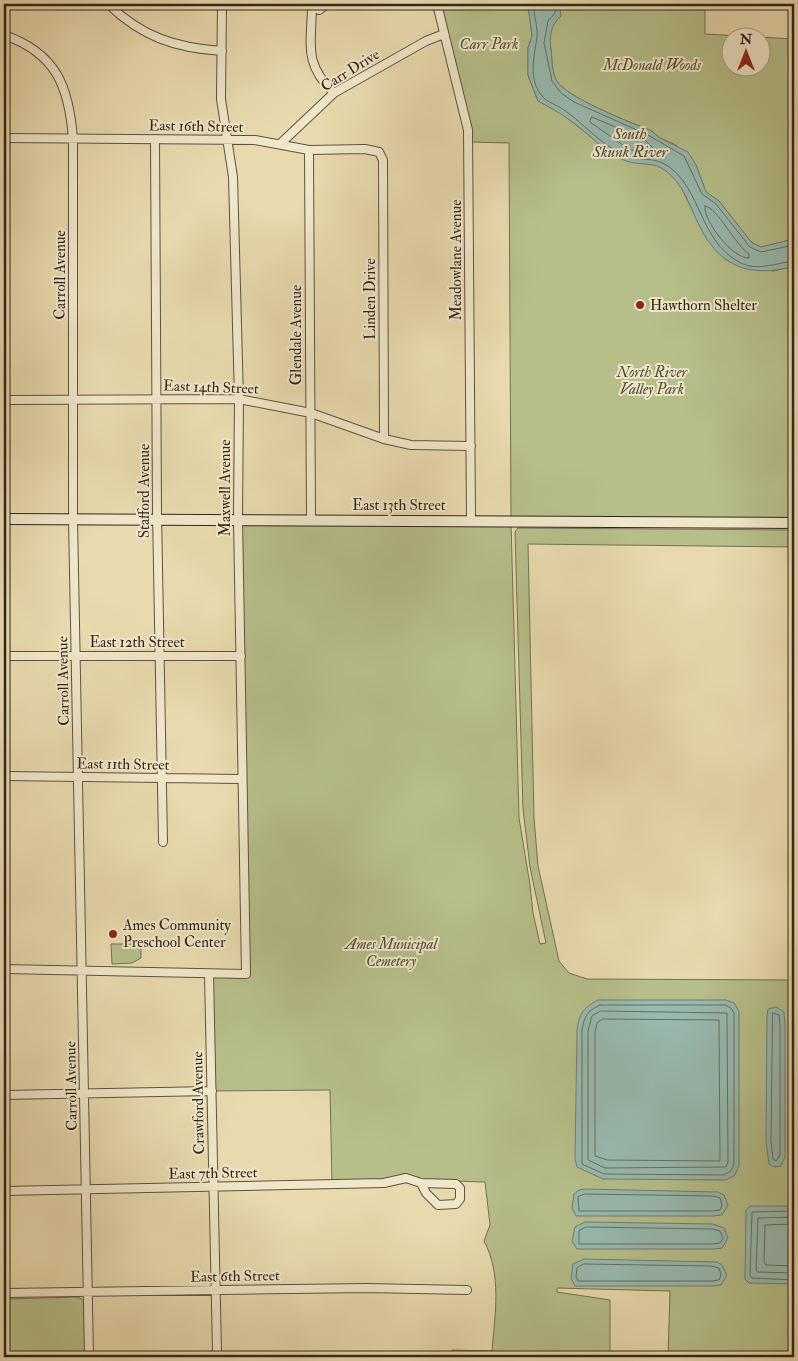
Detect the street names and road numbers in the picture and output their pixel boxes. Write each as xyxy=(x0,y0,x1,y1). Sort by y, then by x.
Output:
street label: Carr Drive xyxy=(317,45,383,96)
street label: East 16th Street xyxy=(148,116,244,137)
street label: Meadowlane Avenue xyxy=(447,200,466,321)
street label: Carroll Avenue xyxy=(51,230,70,320)
street label: Linden Drive xyxy=(361,258,380,340)
street label: Glendale Avenue xyxy=(287,285,306,385)
street label: East 14th Street xyxy=(163,376,259,399)
street label: Maxwell Avenue xyxy=(216,440,235,536)
street label: Stafford Avenue xyxy=(135,444,154,538)
street label: East 13th Street xyxy=(352,496,446,515)
street label: East 12th Street xyxy=(89,633,185,652)
street label: Carroll Avenue xyxy=(53,636,74,726)
street label: East 11th Street xyxy=(76,754,170,775)
street label: Carroll Avenue xyxy=(61,1041,82,1131)
street label: Crawford Avenue xyxy=(188,1051,209,1155)
street label: East 7th Street xyxy=(168,1163,258,1184)
street label: East 6th Street xyxy=(190,1266,280,1287)

